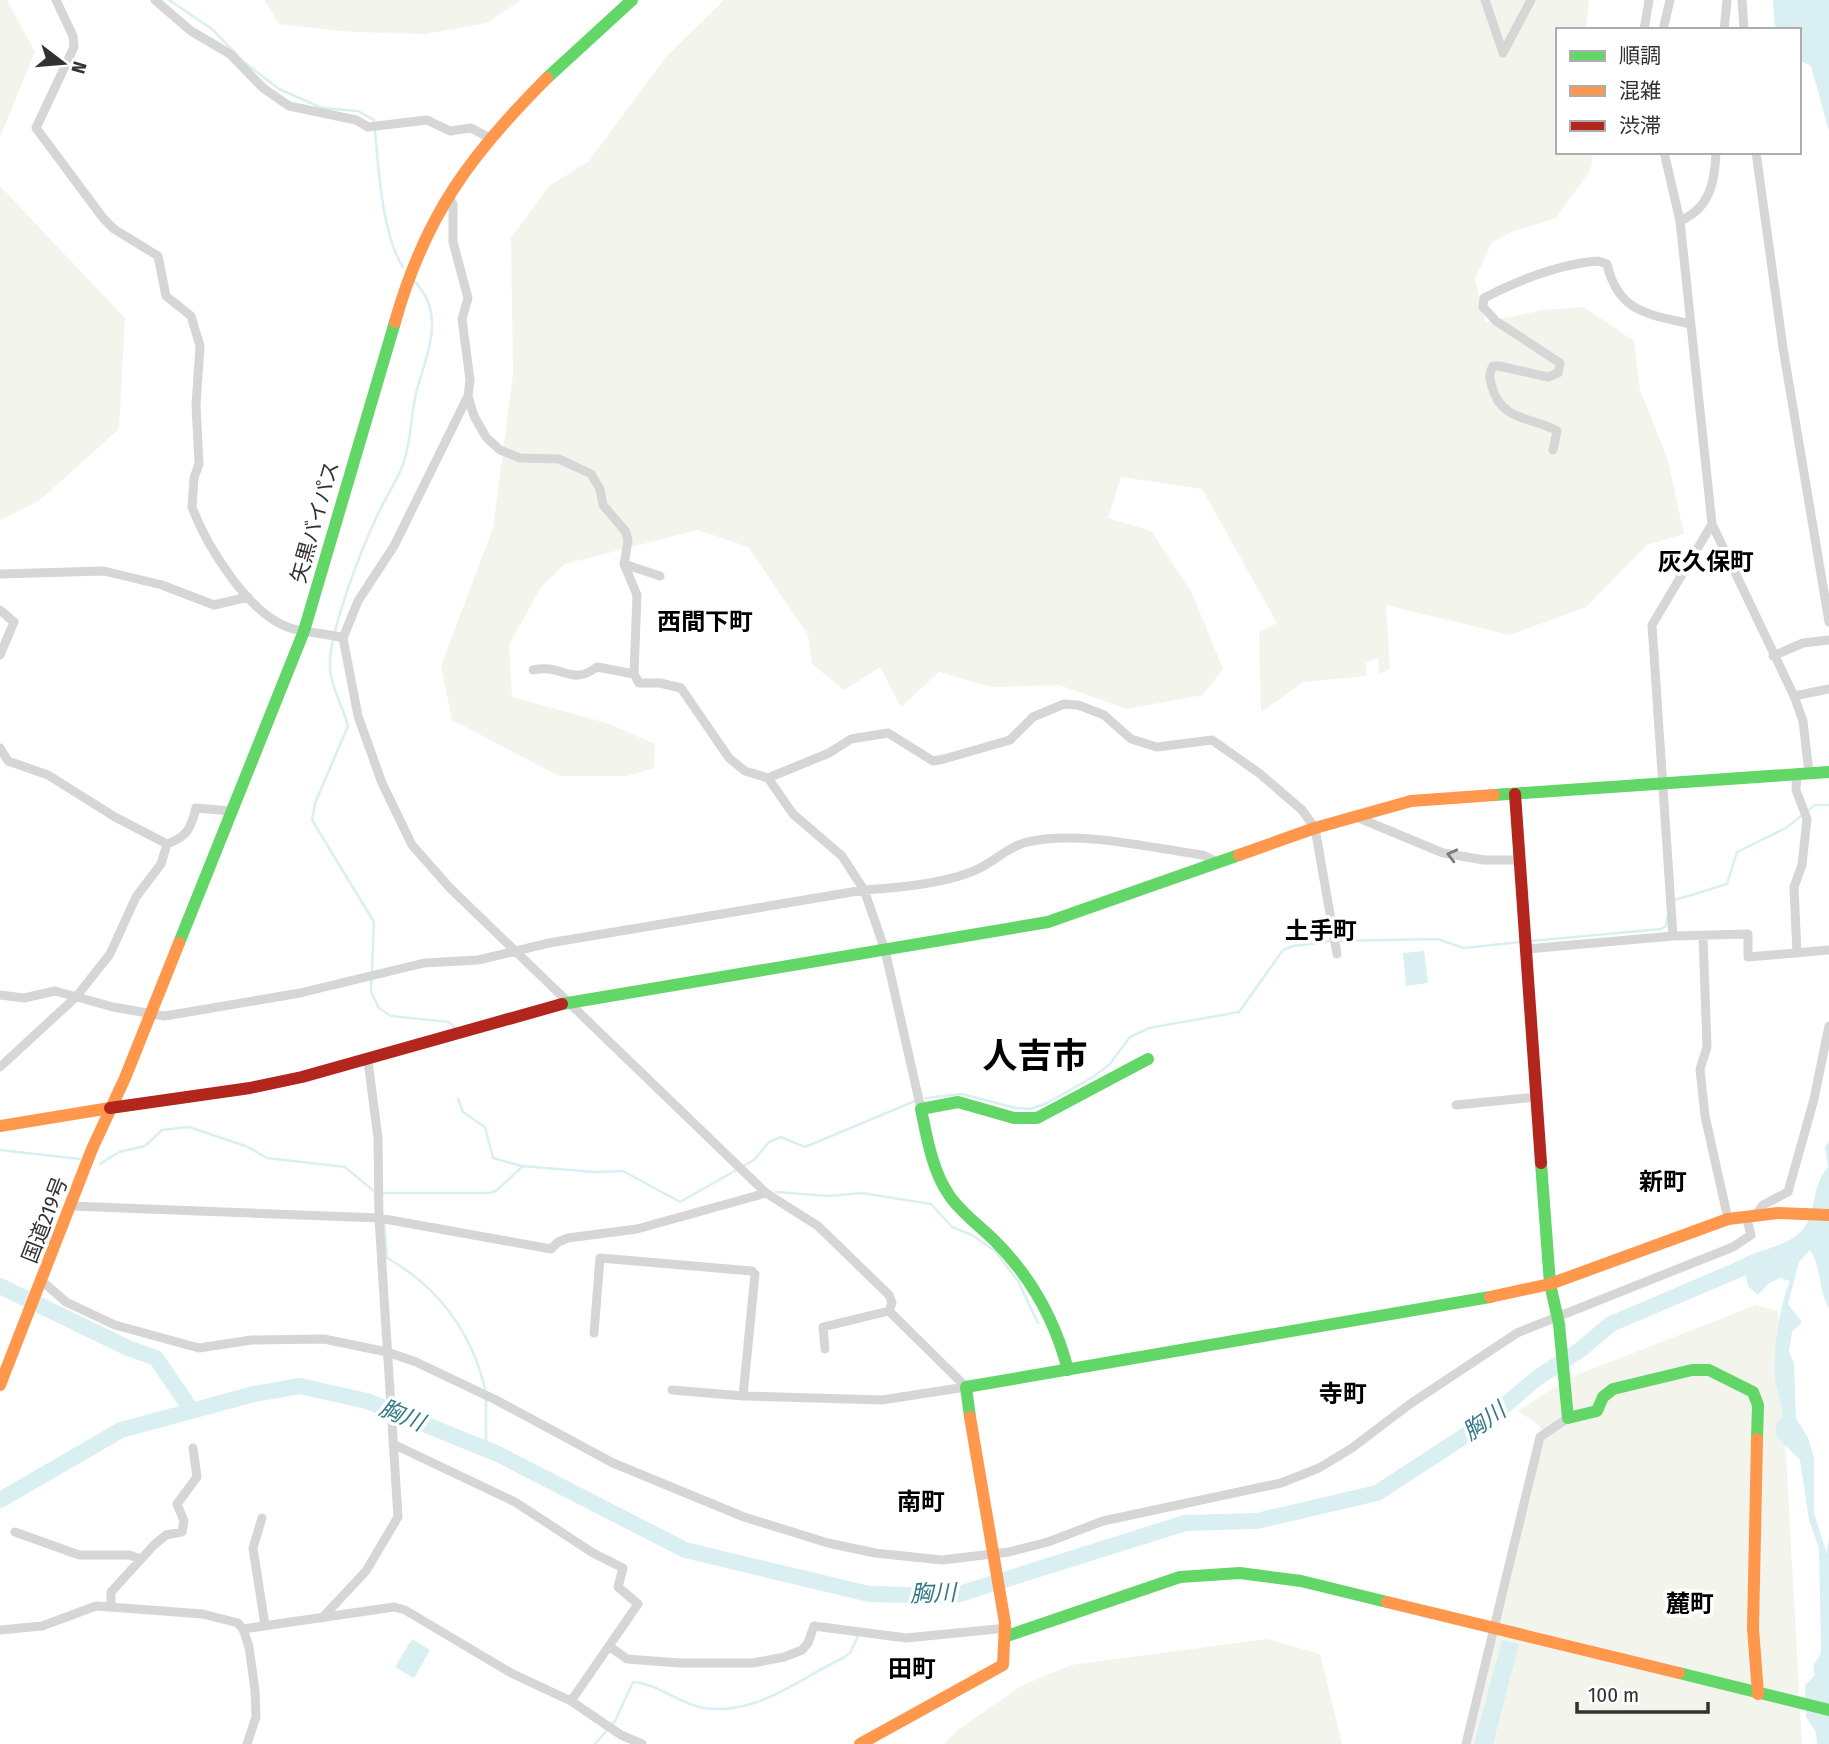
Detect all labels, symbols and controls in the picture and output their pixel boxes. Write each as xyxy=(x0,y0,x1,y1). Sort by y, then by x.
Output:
north arrow xyxy=(28,28,98,98)
legend xyxy=(1556,28,1801,154)
text: 順調 xyxy=(1619,43,1661,69)
text: N xyxy=(66,59,91,76)
text: 混雑 xyxy=(1619,78,1661,104)
text: 渋滞 xyxy=(1619,113,1661,139)
street label: 矢黒バイパス xyxy=(285,458,345,586)
district label: 灰久保町 xyxy=(1658,548,1754,576)
district label: 西間下町 xyxy=(657,608,753,636)
one-way arrow xyxy=(1446,849,1458,863)
district label: 土手町 xyxy=(1285,917,1357,945)
district label: 人吉市 xyxy=(982,1035,1088,1077)
district label: 新町 xyxy=(1639,1168,1687,1196)
street label: 国道219号 xyxy=(17,1173,73,1267)
district label: 寺町 xyxy=(1319,1380,1367,1408)
water label: 胸川 xyxy=(375,1393,431,1438)
water label: 胸川 xyxy=(1457,1394,1513,1446)
district label: 南町 xyxy=(897,1488,945,1516)
water label: 胸川 xyxy=(910,1578,959,1608)
district label: 麓町 xyxy=(1666,1590,1714,1618)
district label: 田町 xyxy=(888,1655,936,1683)
scale bar xyxy=(1577,1670,1708,1714)
text: 100 m xyxy=(1588,1682,1639,1708)

